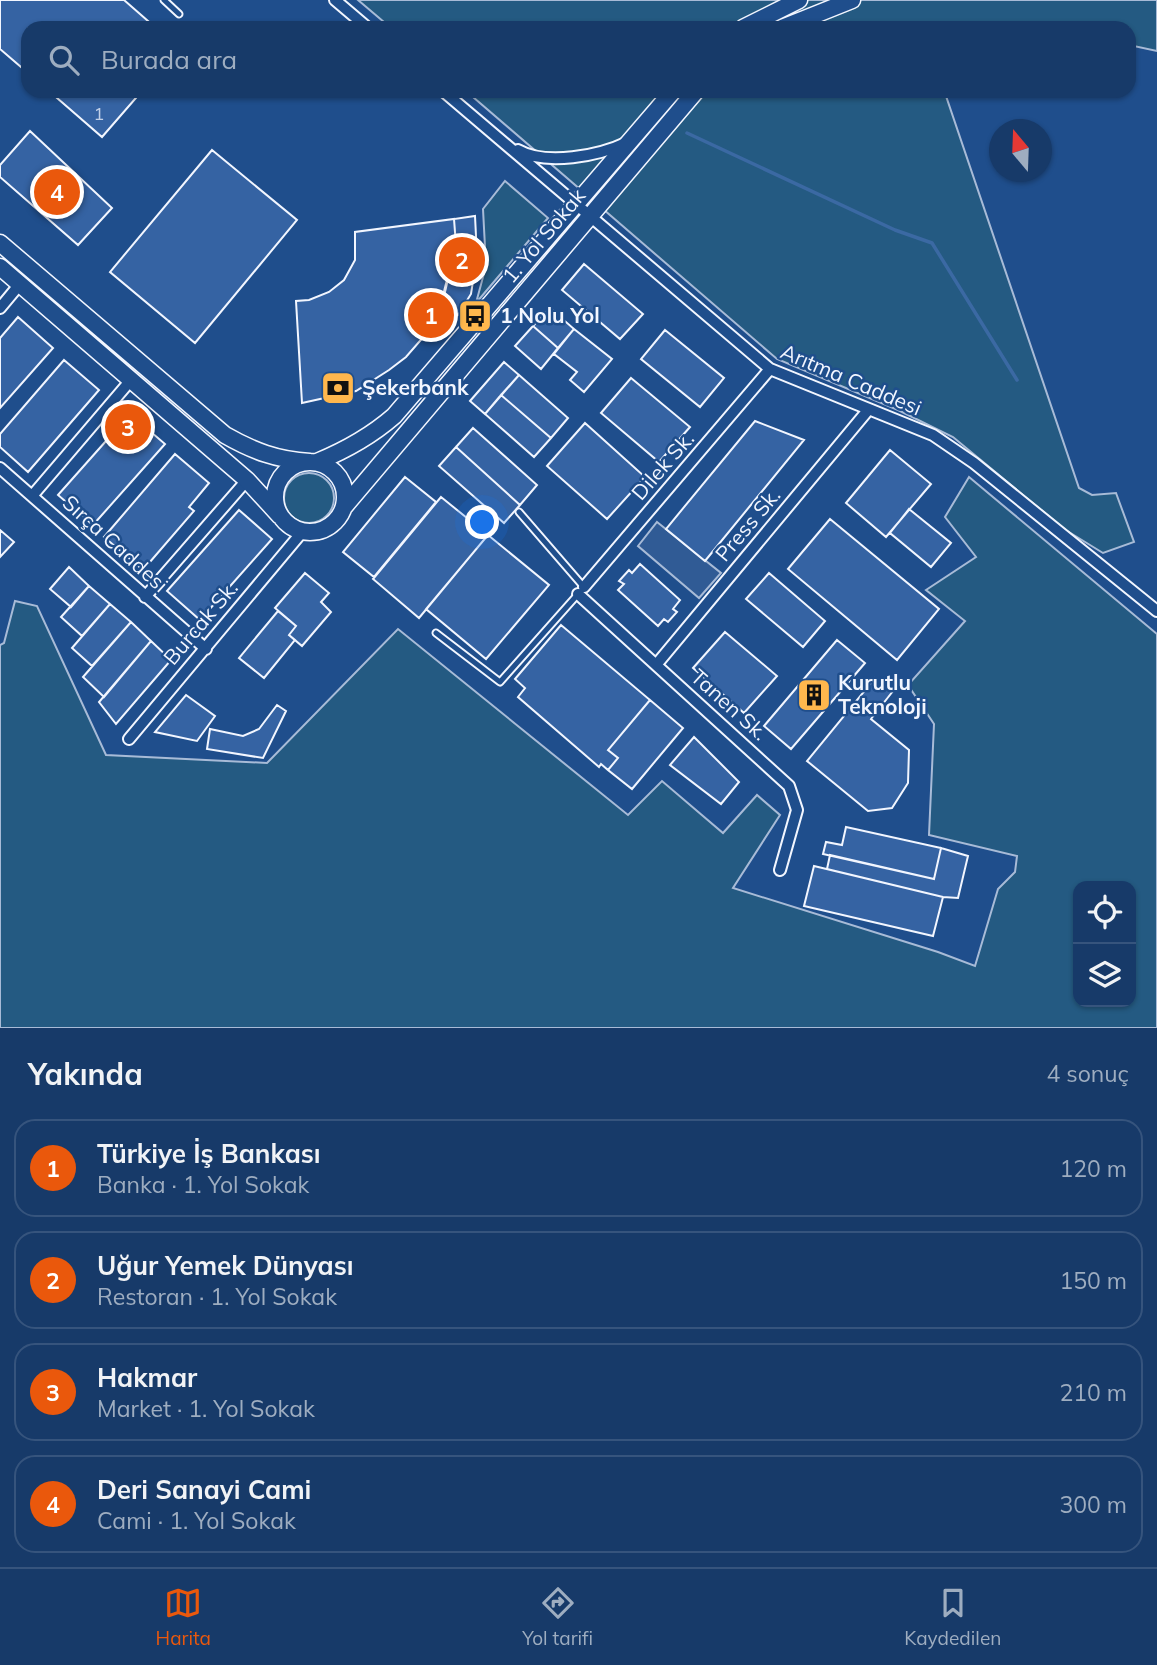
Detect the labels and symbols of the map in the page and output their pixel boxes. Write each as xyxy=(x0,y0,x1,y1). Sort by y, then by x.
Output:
house number: 1 xyxy=(94,102,104,125)
north arrow xyxy=(989,119,1052,182)
pin: 4 xyxy=(34,166,80,218)
street label: 1. Yol Sokak xyxy=(496,183,590,288)
pin: 2 xyxy=(439,234,485,286)
pin: 1 xyxy=(408,289,454,341)
bus stop icon: 1 Nolu Yol xyxy=(456,297,494,335)
place label: 1 Nolu Yol xyxy=(500,302,600,328)
street label: Arıtma Caddesi xyxy=(777,338,926,420)
bank icon: Şekerbank xyxy=(319,369,357,407)
place label: Şekerbank xyxy=(362,374,469,400)
pin: 3 xyxy=(105,401,151,453)
street label: Dilek Sk. xyxy=(625,426,699,505)
street label: Press Sk. xyxy=(709,482,785,566)
street label: Sırça Caddesi xyxy=(58,489,174,597)
your location xyxy=(465,505,499,539)
street label: Burcak Sk. xyxy=(157,575,243,670)
street label: Tanen Sk. xyxy=(686,663,773,745)
place label: Kurutlu Teknoloji xyxy=(838,669,927,719)
building icon: Kurutlu Teknoloji xyxy=(795,676,833,714)

